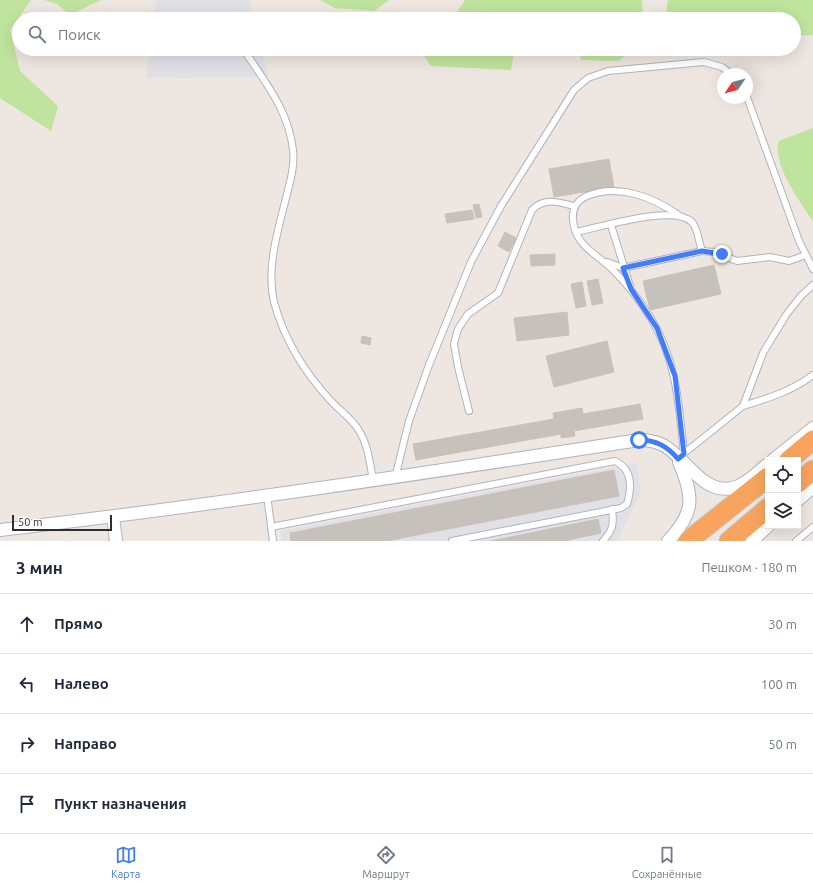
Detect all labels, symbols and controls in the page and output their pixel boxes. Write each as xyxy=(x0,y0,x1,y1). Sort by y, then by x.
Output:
search box xyxy=(12,12,801,56)
icon: search xyxy=(26,23,48,45)
text: Поиск xyxy=(58,26,101,43)
north arrow xyxy=(717,68,753,104)
route end xyxy=(713,245,731,263)
route start xyxy=(630,431,648,449)
map controls xyxy=(765,457,801,529)
button: locate xyxy=(765,457,801,493)
button: layers xyxy=(765,493,801,529)
scale bar xyxy=(12,513,112,532)
text: 50 m xyxy=(18,516,42,528)
text: 3 мин xyxy=(16,558,63,577)
text: Пешком · 180 m xyxy=(701,560,797,574)
icon: ahead xyxy=(16,613,38,635)
text: Прямо xyxy=(54,615,103,632)
text: 30 m xyxy=(768,617,797,631)
icon: left xyxy=(16,673,38,695)
text: Налево xyxy=(54,675,109,692)
text: 100 m xyxy=(761,677,797,691)
icon: right xyxy=(16,733,38,755)
text: Направо xyxy=(54,735,117,752)
text: 50 m xyxy=(768,737,797,751)
icon: arrive xyxy=(16,793,38,815)
text: Пункт назначения xyxy=(54,795,187,812)
tab: Карта xyxy=(111,844,140,880)
tab: Маршрут xyxy=(362,844,410,880)
tab: Сохранённые xyxy=(632,844,702,880)

